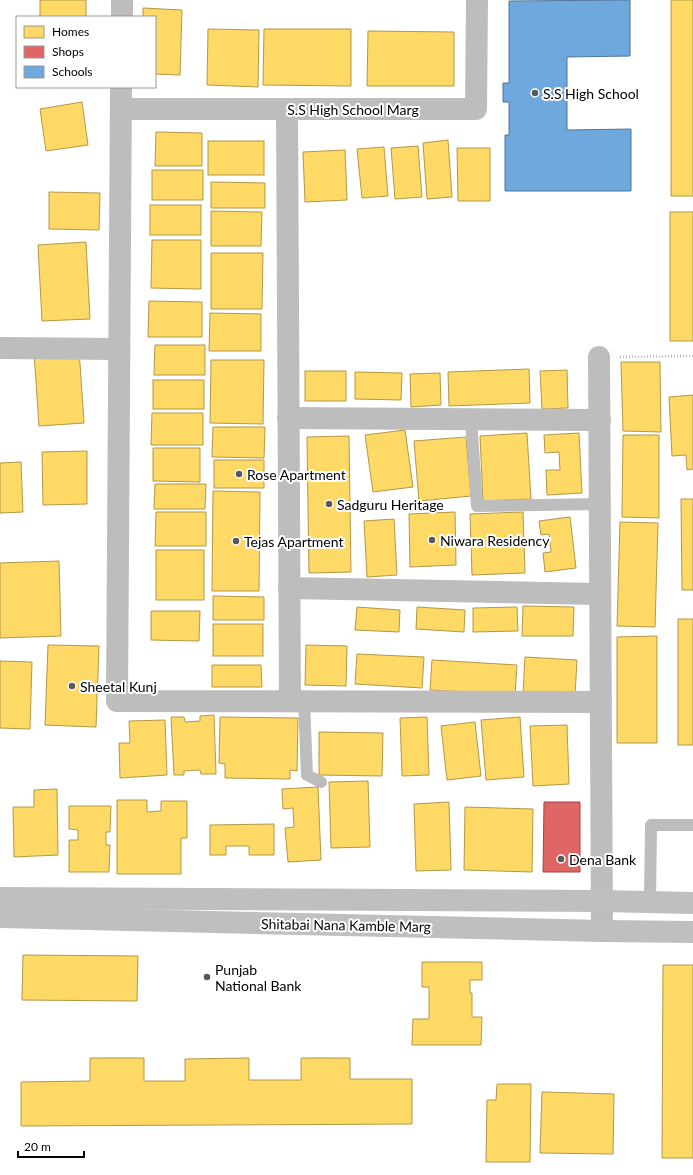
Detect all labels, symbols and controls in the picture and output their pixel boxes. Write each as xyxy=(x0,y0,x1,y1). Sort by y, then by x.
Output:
legend xyxy=(16,16,156,88)
text: Homes xyxy=(52,24,89,39)
text: Shops xyxy=(52,44,84,59)
text: Schools xyxy=(52,64,93,79)
place label: S.S High School xyxy=(543,85,639,102)
marker: S.S High School xyxy=(530,88,540,98)
street label: S.S High School Marg xyxy=(287,101,419,118)
place label: Rose Apartment xyxy=(247,466,346,483)
marker: Rose Apartment xyxy=(234,469,244,479)
place label: Sadguru Heritage xyxy=(337,496,444,513)
marker: Sadguru Heritage xyxy=(324,499,334,509)
place label: Niwara Residency xyxy=(440,532,550,549)
place label: Tejas Apartment xyxy=(244,533,343,550)
marker: Niwara Residency xyxy=(427,535,437,545)
marker: Tejas Apartment xyxy=(231,536,241,546)
place label: Sheetal Kunj xyxy=(80,678,157,695)
marker: Sheetal Kunj xyxy=(67,681,77,691)
place label: Dena Bank xyxy=(569,851,637,868)
marker: Dena Bank xyxy=(556,854,566,864)
street label: Shitabai Nana Kamble Marg xyxy=(261,915,431,935)
place label: Punjab National Bank xyxy=(215,961,302,994)
marker: Punjab National Bank xyxy=(202,972,212,982)
scale bar xyxy=(18,1133,84,1159)
text: 20 m xyxy=(24,1139,51,1154)

